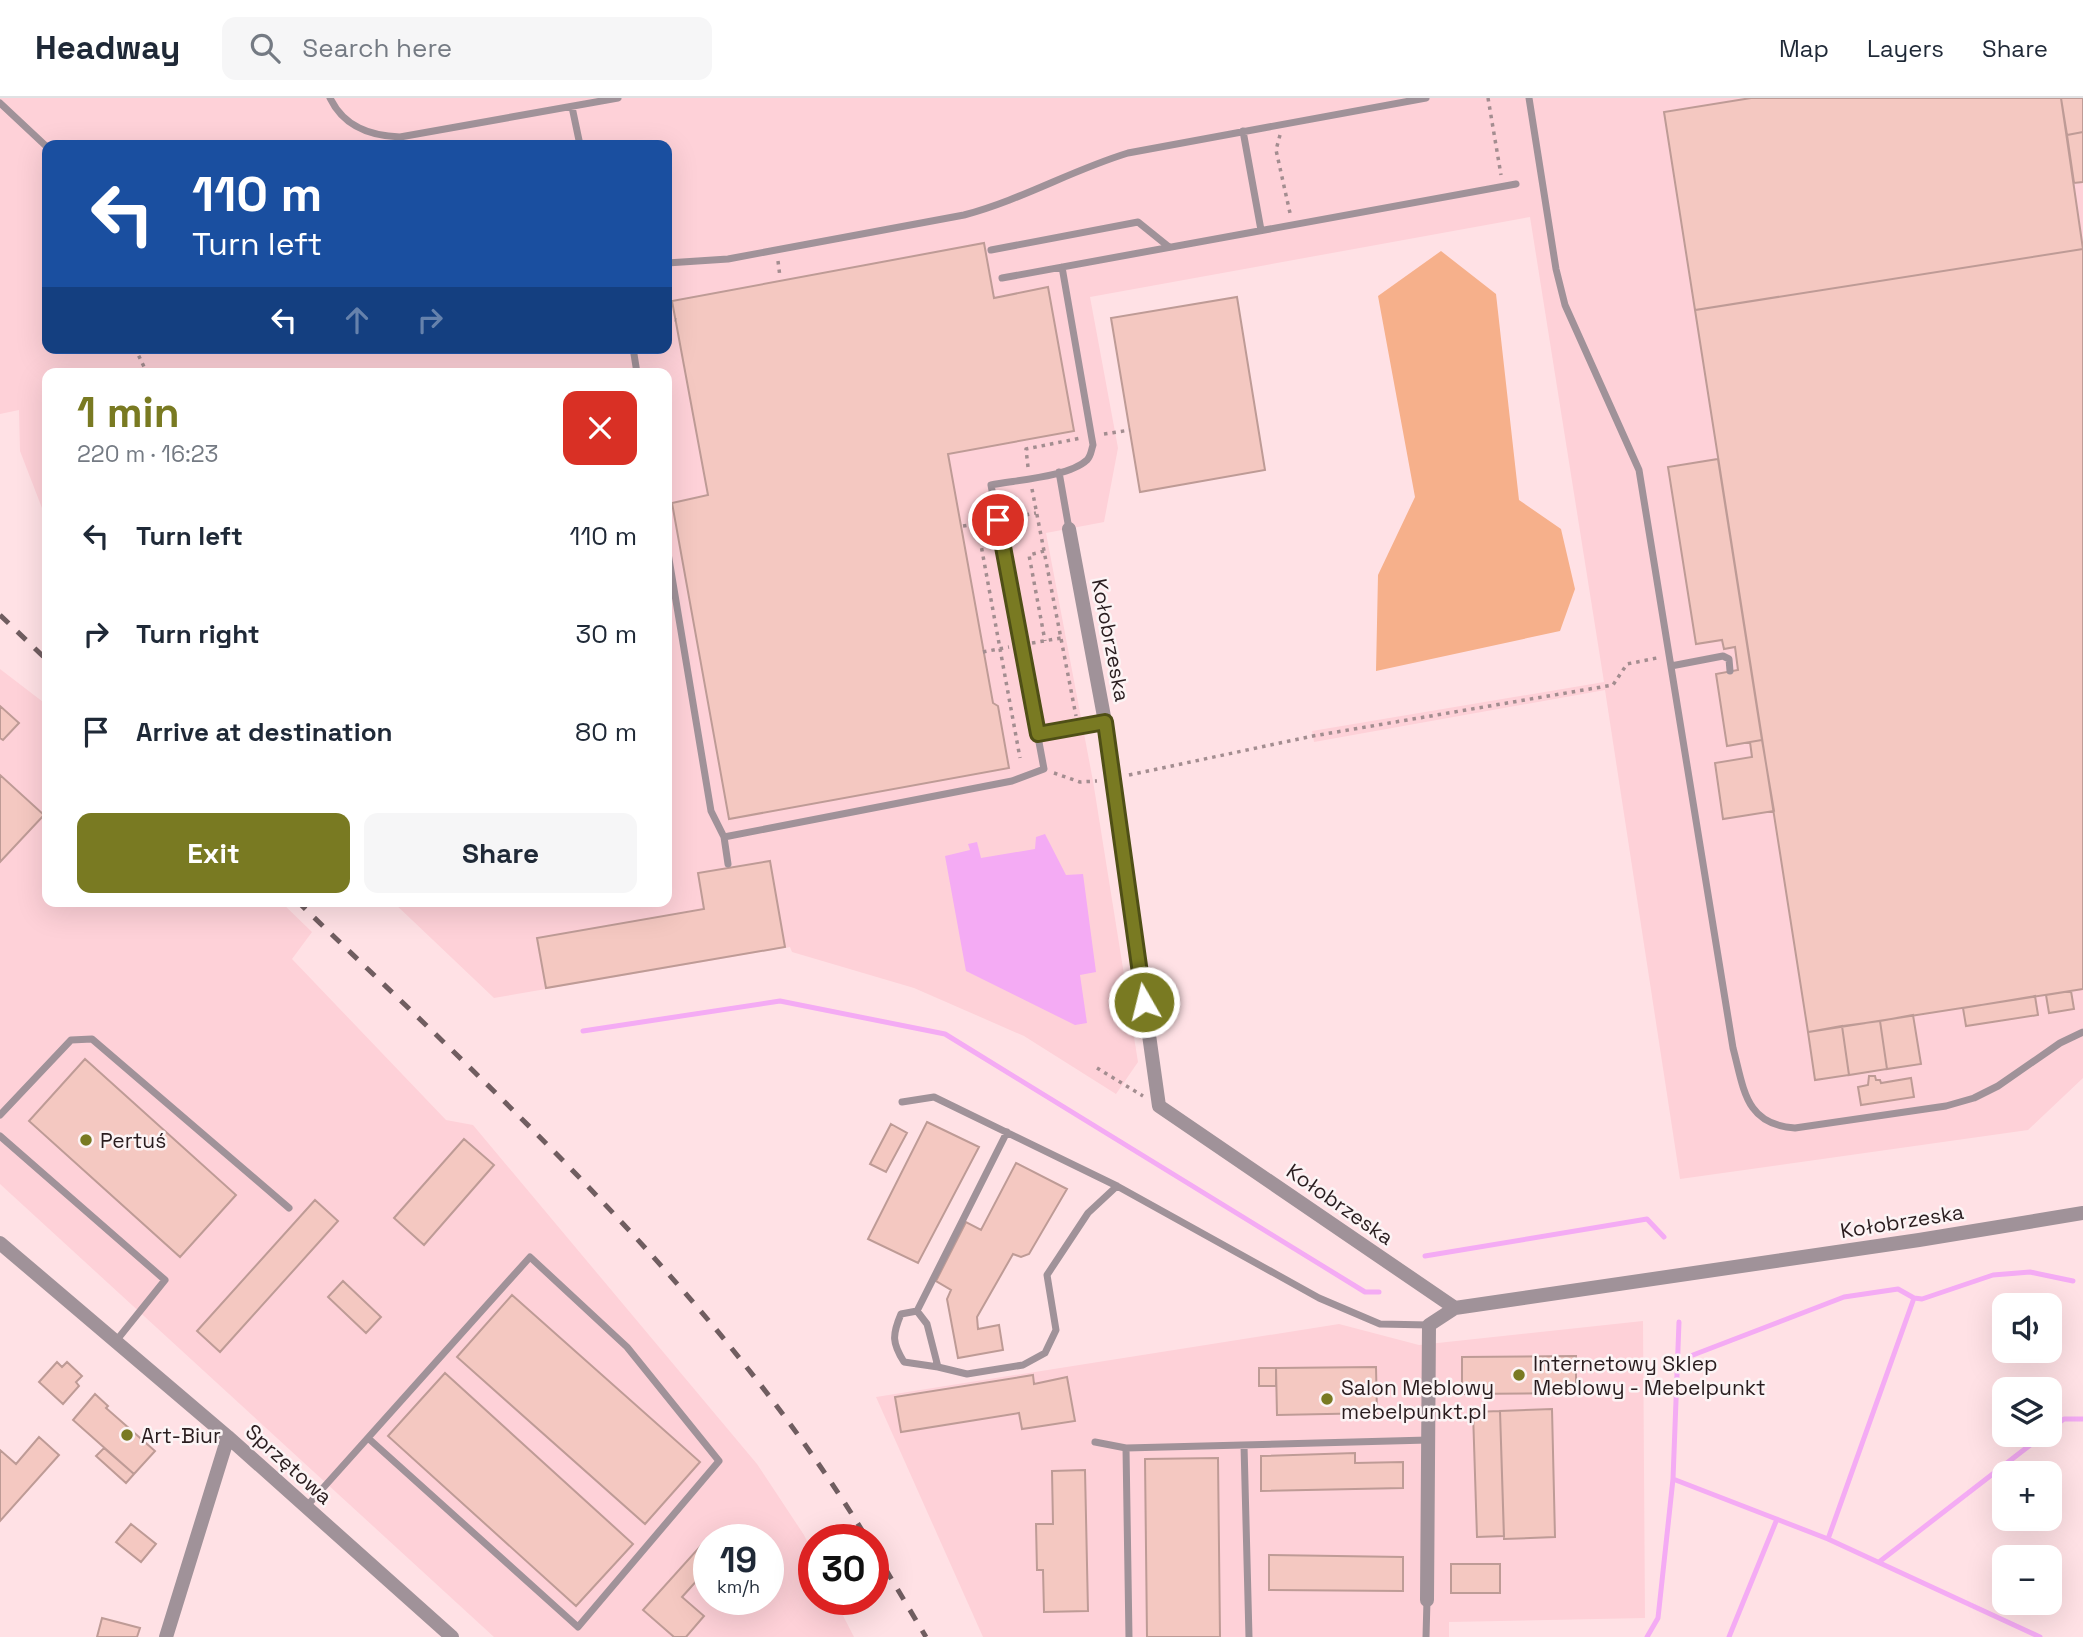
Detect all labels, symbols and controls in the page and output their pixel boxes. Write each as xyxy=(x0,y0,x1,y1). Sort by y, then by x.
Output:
search box xyxy=(222,17,712,80)
text: Headway xyxy=(35,27,180,69)
icon: search xyxy=(246,29,284,67)
text: Search here xyxy=(302,31,452,65)
text: Map xyxy=(1779,33,1829,64)
text: Layers xyxy=(1867,33,1944,64)
text: Share xyxy=(1982,33,2048,64)
text: 110 m xyxy=(192,163,322,225)
icon: left xyxy=(77,168,168,259)
text: Turn left xyxy=(192,224,322,264)
icon: left xyxy=(265,301,303,339)
icon: ahead xyxy=(338,301,376,339)
icon: right xyxy=(411,301,449,339)
text: 1 min xyxy=(77,386,180,439)
button: close xyxy=(563,391,637,465)
text: 220 m · 16:23 xyxy=(77,439,218,469)
pin xyxy=(968,490,1028,550)
icon: arrive xyxy=(979,501,1017,539)
icon: left xyxy=(77,517,115,555)
text: Turn left xyxy=(136,519,243,553)
text: 110 m xyxy=(570,519,637,553)
street label: Kołobrzeska xyxy=(1086,576,1136,704)
icon: right xyxy=(77,615,115,653)
text: Turn right xyxy=(136,617,260,651)
text: 30 m xyxy=(576,617,637,651)
icon: arrive xyxy=(77,713,115,751)
text: Arrive at destination xyxy=(136,715,393,749)
text: 80 m xyxy=(575,715,637,749)
button: Exit xyxy=(77,813,350,893)
button: Share xyxy=(364,813,637,893)
position arrow xyxy=(1107,965,1181,1039)
place label: Pertuś xyxy=(100,1127,166,1154)
marker: Pertuś xyxy=(78,1132,94,1148)
street label: Kołobrzeska xyxy=(1281,1157,1399,1251)
street label: Kołobrzeska xyxy=(1838,1198,1966,1244)
map controls xyxy=(1992,1293,2062,1615)
button: sound xyxy=(1992,1293,2062,1363)
place label: Internetowy Sklep Meblowy - Mebelpunkt xyxy=(1533,1350,1766,1401)
marker: Internetowy Sklep Meblowy - Mebelpunkt xyxy=(1511,1367,1527,1383)
place label: Salon Meblowy mebelpunkt.pl xyxy=(1341,1374,1494,1425)
button: layers xyxy=(1992,1377,2062,1447)
marker: Salon Meblowy mebelpunkt.pl xyxy=(1319,1391,1335,1407)
street label: Sprzętowa xyxy=(240,1418,338,1510)
place label: Art-Biur xyxy=(141,1422,221,1449)
marker: Art-Biur xyxy=(119,1427,135,1443)
button: + xyxy=(1992,1461,2062,1531)
speed limit sign: 30 xyxy=(798,1524,889,1615)
text: 19 xyxy=(720,1538,757,1582)
button: − xyxy=(1992,1545,2062,1615)
text: km/h xyxy=(717,1575,760,1598)

